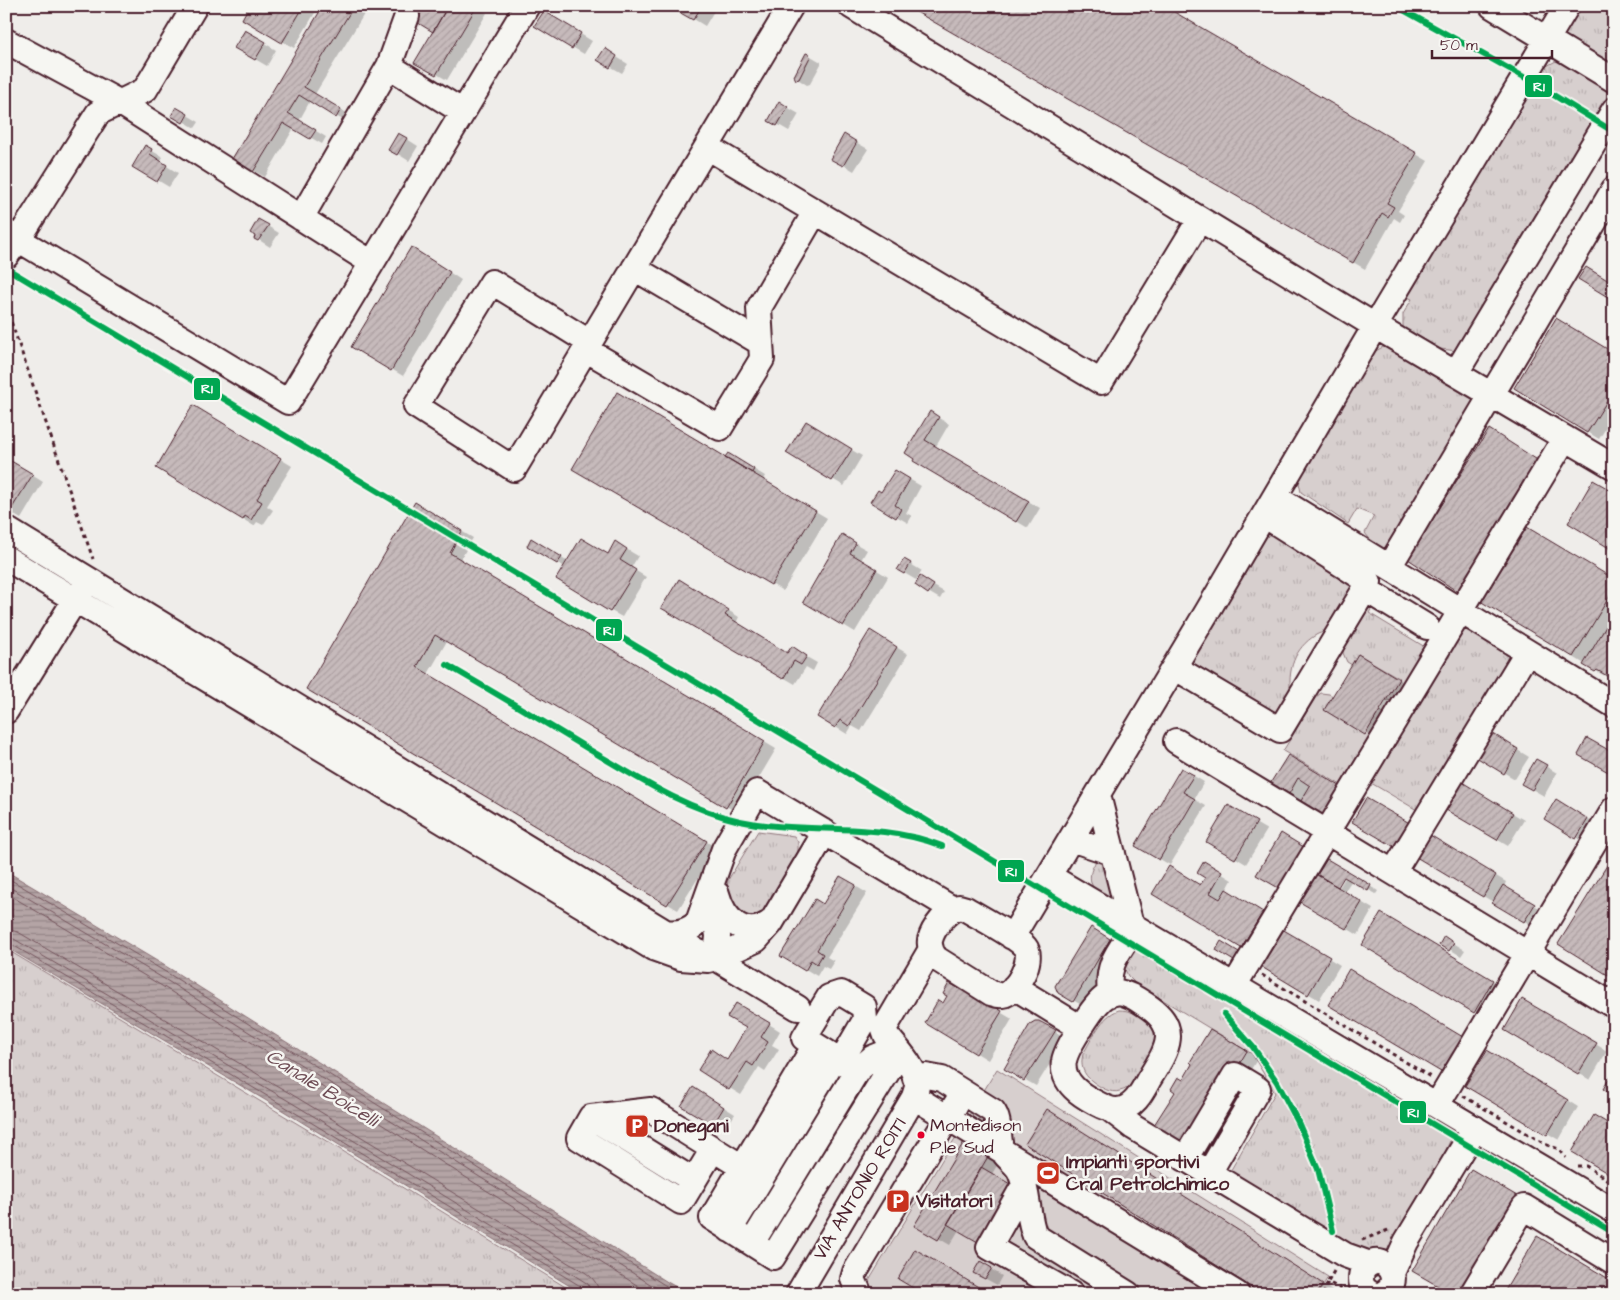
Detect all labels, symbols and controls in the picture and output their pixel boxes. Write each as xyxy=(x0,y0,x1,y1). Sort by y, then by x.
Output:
scale bar xyxy=(1432,28,1552,60)
text: 50 m xyxy=(1440,35,1478,56)
line badge: R1 xyxy=(1524,74,1553,98)
text: R1 xyxy=(1533,77,1545,97)
line badge: R1 xyxy=(193,377,221,401)
text: R1 xyxy=(201,379,213,399)
line badge: R1 xyxy=(595,618,623,642)
text: R1 xyxy=(603,621,615,641)
line badge: R1 xyxy=(997,859,1025,883)
text: R1 xyxy=(1005,862,1017,882)
water label: Canale Boicelli xyxy=(260,1042,386,1135)
line badge: R1 xyxy=(1399,1100,1427,1124)
text: R1 xyxy=(1407,1103,1419,1123)
parking icon: Donegani xyxy=(624,1113,650,1139)
place label: Donegani xyxy=(654,1113,729,1141)
street label: VIA ANTONIO ROITI xyxy=(807,1113,913,1265)
place label: Montedison P.le Sud xyxy=(930,1113,1021,1160)
marker: Montedison P.le Sud xyxy=(916,1130,926,1140)
place label: Impianti sportivi Cral Petrolchimico xyxy=(1066,1149,1229,1198)
sports icon: Impianti sportivi Cral Petrolchimico xyxy=(1035,1160,1061,1186)
parking icon: Visitatori xyxy=(885,1188,911,1214)
place label: Visitatori xyxy=(915,1188,992,1215)

